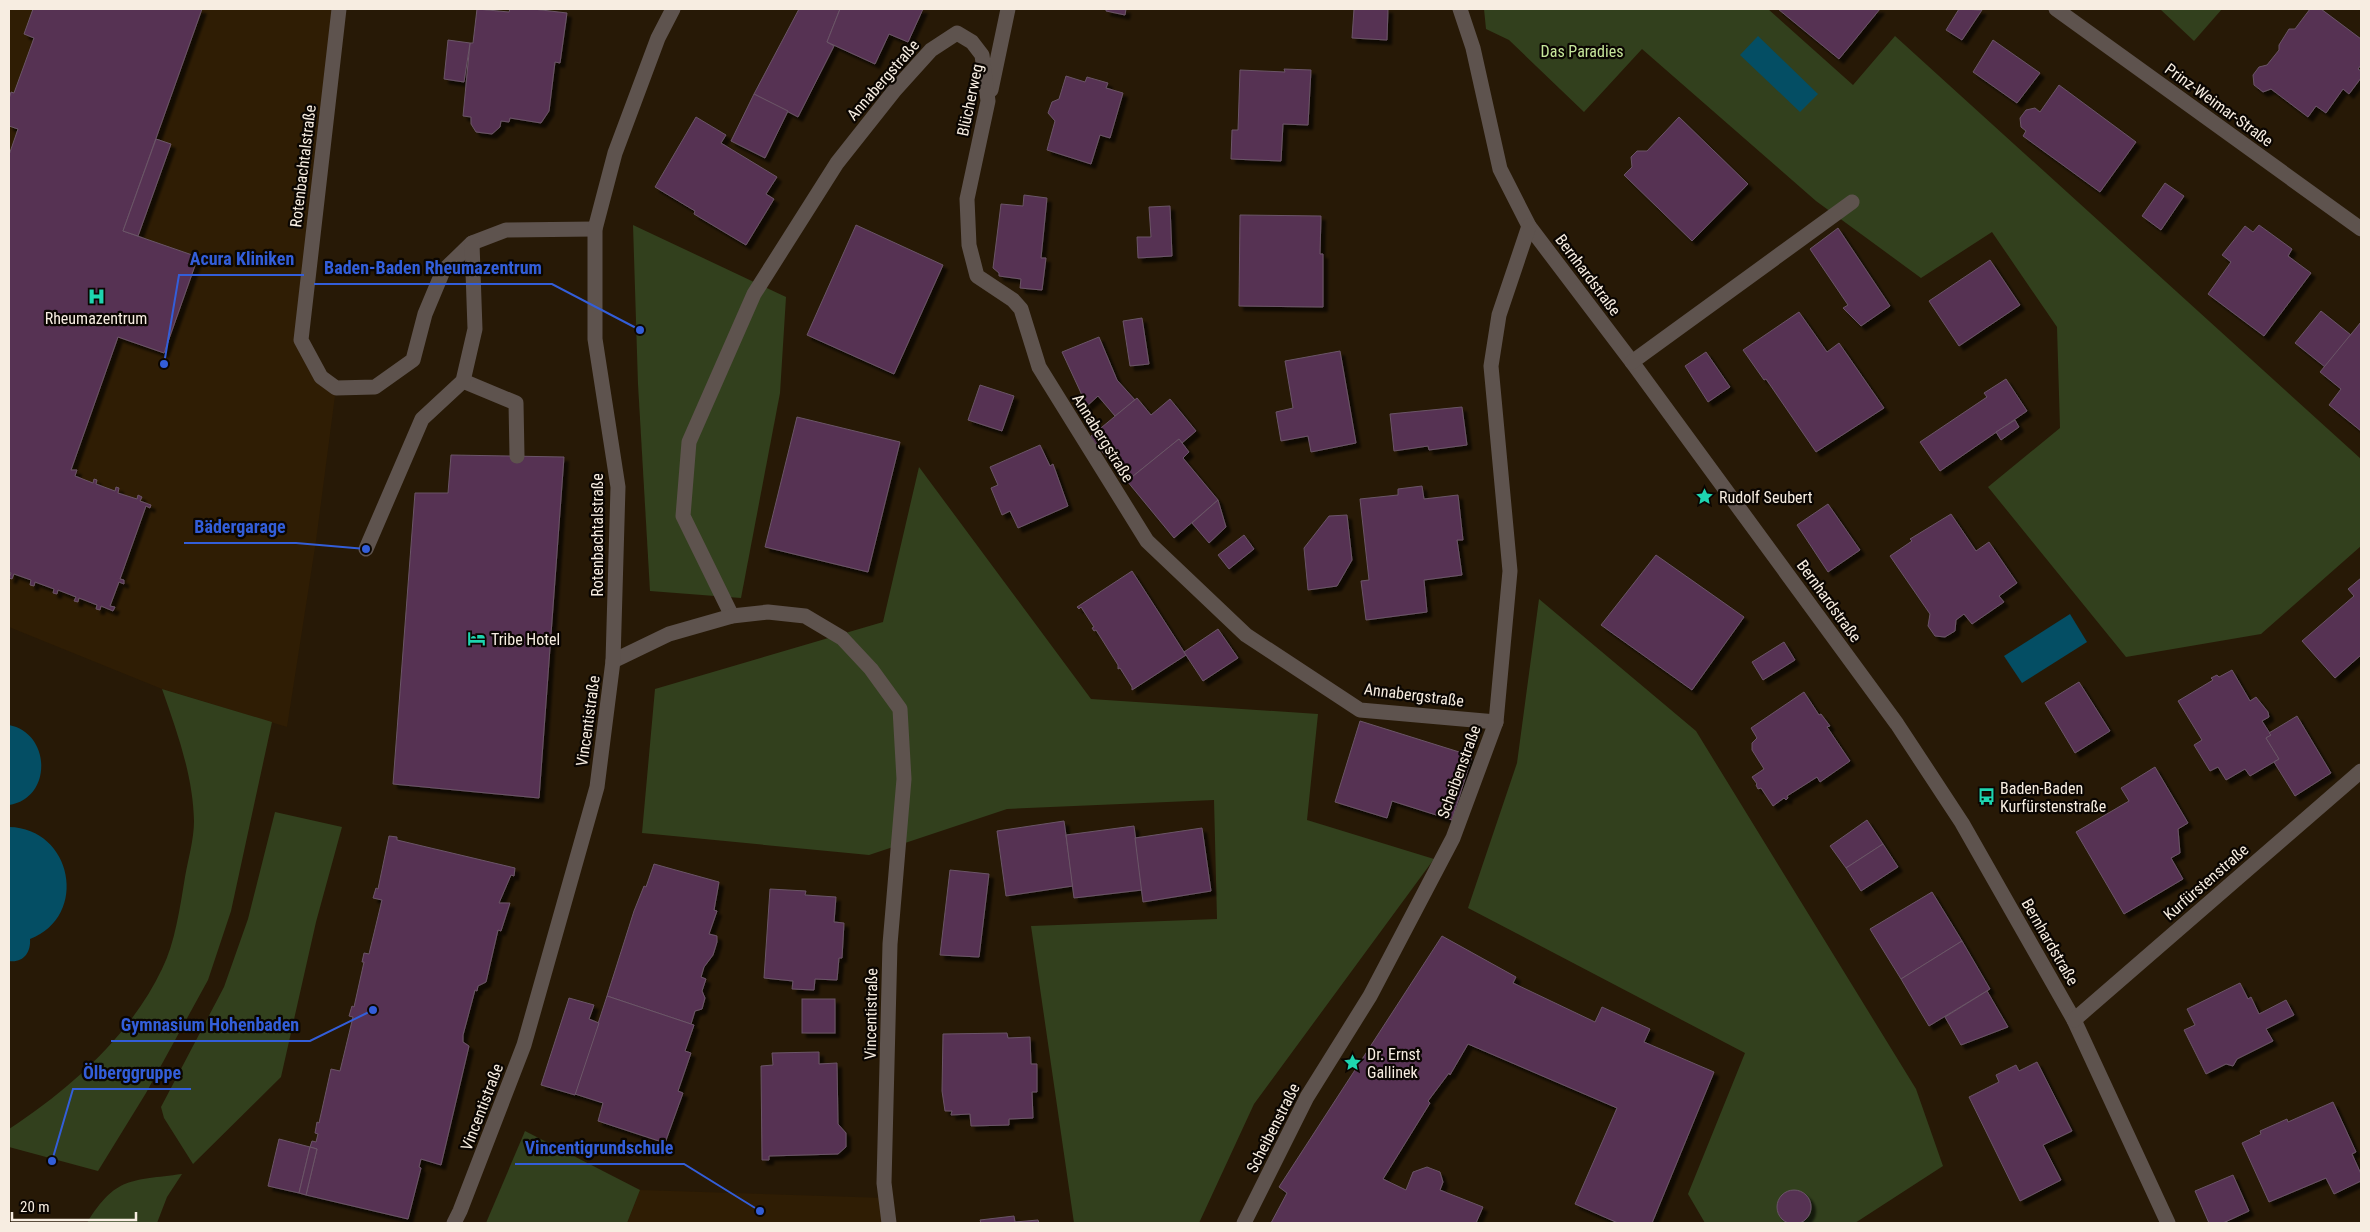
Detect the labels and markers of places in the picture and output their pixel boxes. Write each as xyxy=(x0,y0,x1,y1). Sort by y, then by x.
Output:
callout: Acura Kliniken xyxy=(179,242,304,275)
callout: Baden-Baden Rheumazentrum xyxy=(314,251,552,284)
hospital icon: Rheumazentrum xyxy=(86,287,106,307)
place label: Rheumazentrum xyxy=(45,309,147,328)
place icon: Rudolf Seubert xyxy=(1695,487,1715,507)
place label: Rudolf Seubert xyxy=(1719,488,1813,507)
callout: Bädergarage xyxy=(184,510,296,543)
hotel icon: Tribe Hotel xyxy=(467,629,487,649)
place label: Tribe Hotel xyxy=(491,630,560,649)
place label: Baden-Baden Kurfürstenstraße xyxy=(2000,779,2106,816)
bus stop icon: Baden-Baden Kurfürstenstraße xyxy=(1976,787,1996,807)
callout: Gymnasium Hohenbaden xyxy=(111,1008,310,1041)
place label: Dr. Ernst Gallinek xyxy=(1367,1045,1421,1082)
place icon: Dr. Ernst Gallinek xyxy=(1343,1053,1363,1073)
callout: Ölberggruppe xyxy=(73,1056,191,1089)
callout: Vincentigrundschule xyxy=(515,1131,684,1164)

